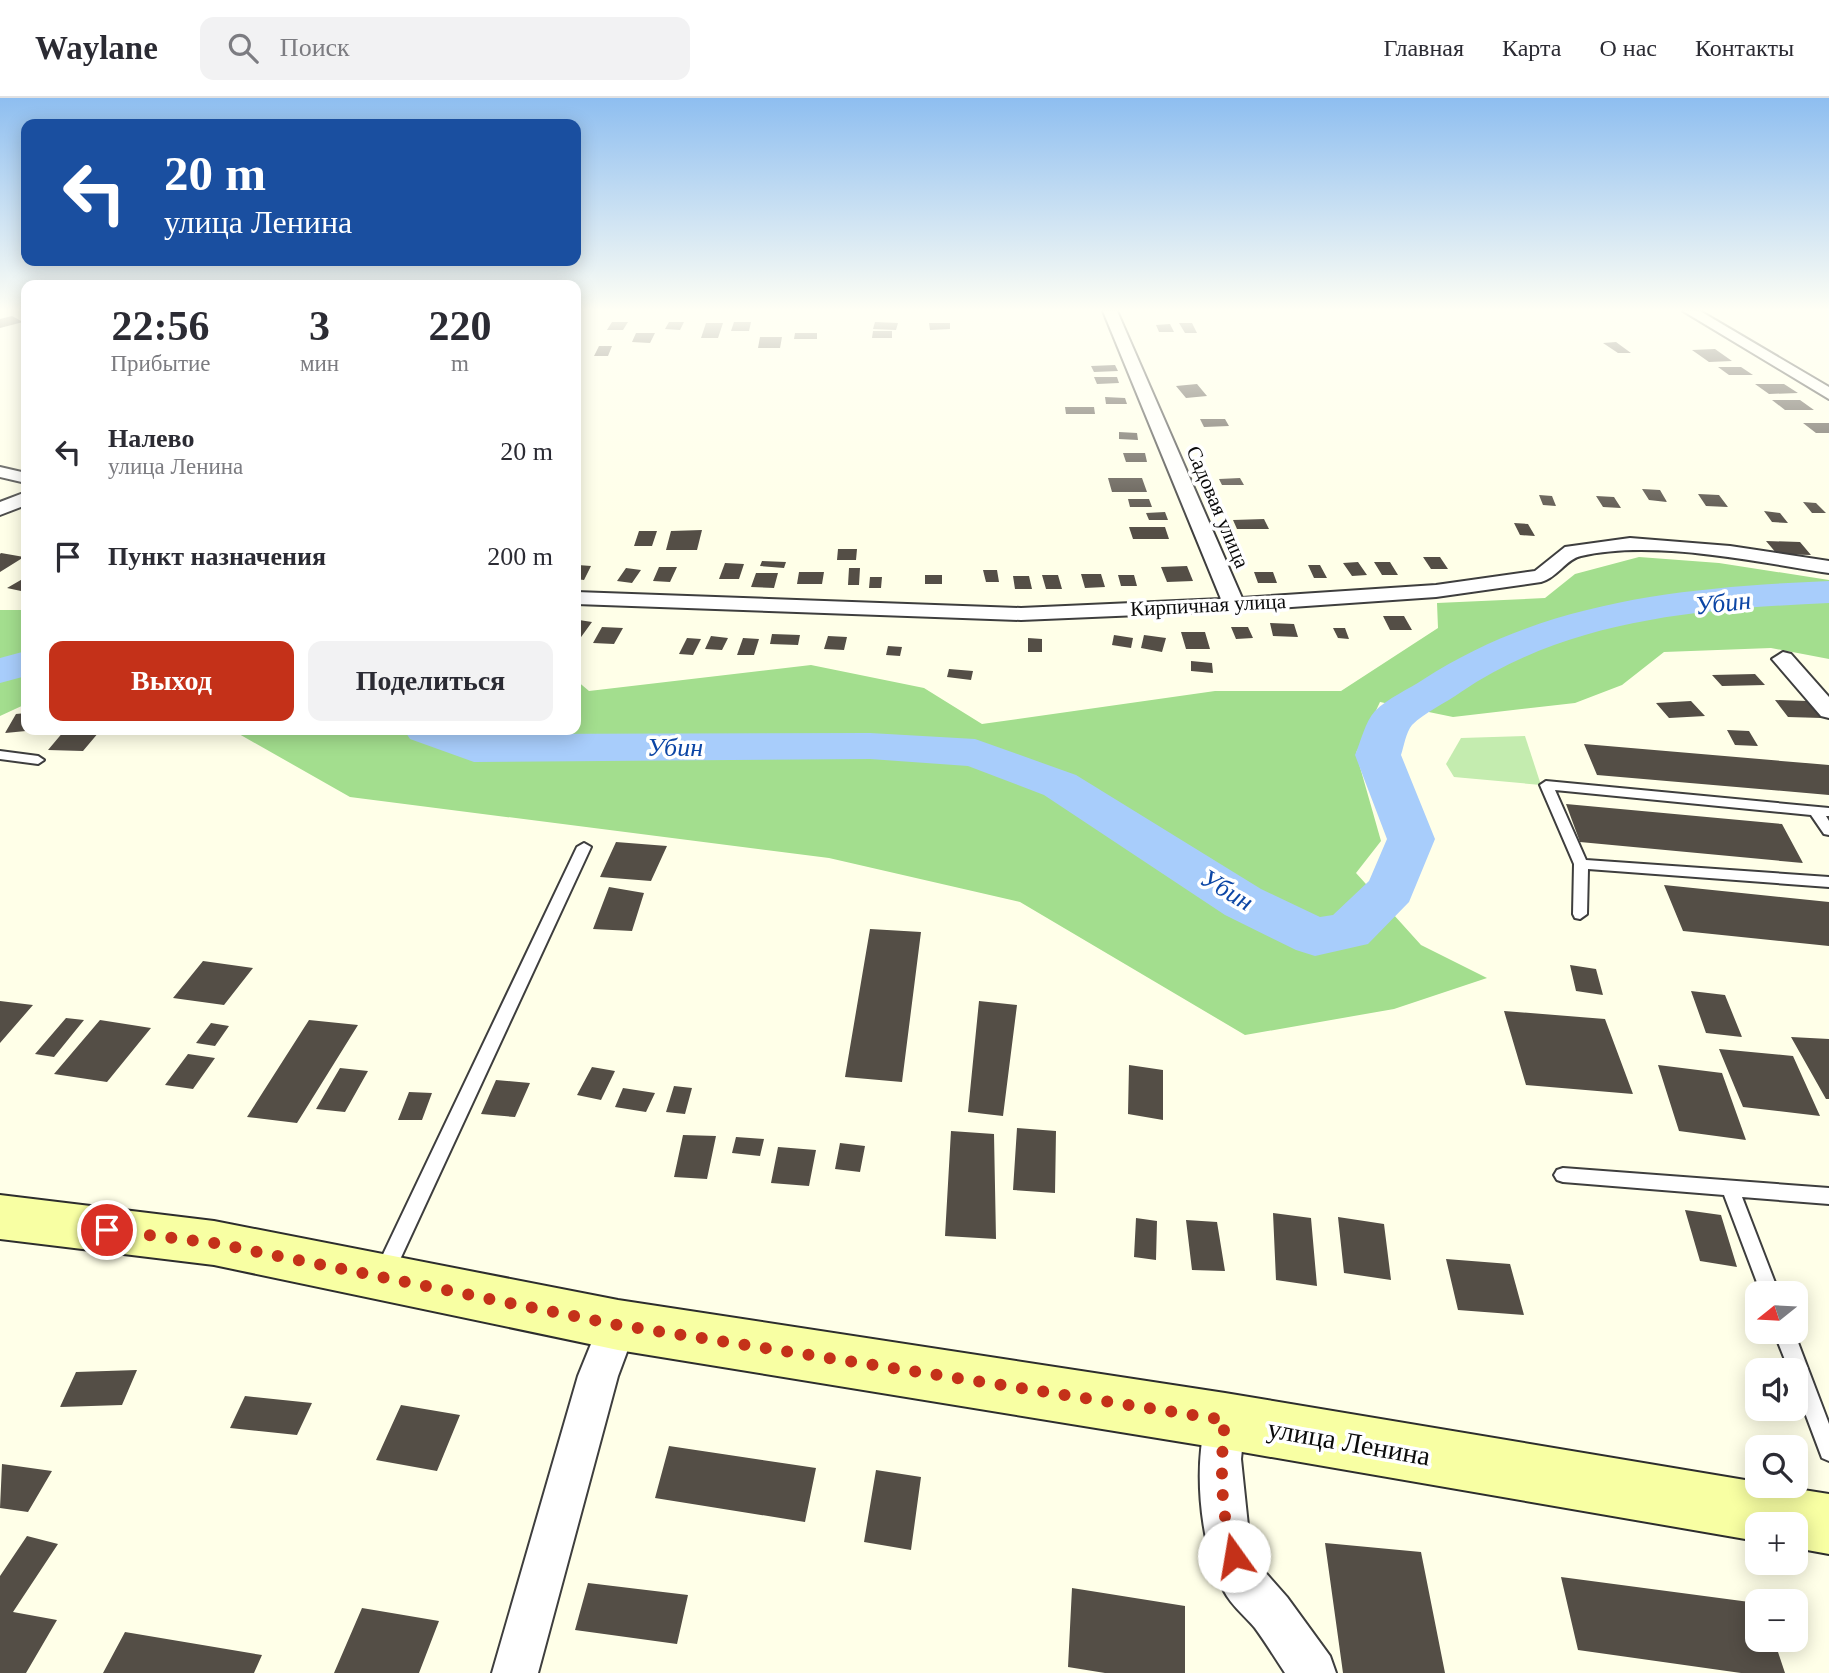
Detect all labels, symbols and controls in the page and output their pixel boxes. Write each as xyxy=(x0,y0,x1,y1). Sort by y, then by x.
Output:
search box xyxy=(200,17,690,80)
icon: search xyxy=(224,29,262,67)
text: Waylane xyxy=(35,30,158,66)
text: Поиск xyxy=(280,33,350,62)
text: Главная xyxy=(1383,35,1464,61)
text: Карта xyxy=(1502,35,1561,61)
text: О нас xyxy=(1599,35,1657,61)
text: Контакты xyxy=(1695,35,1794,61)
text: 20 m xyxy=(164,146,266,201)
icon: left xyxy=(49,147,140,238)
text: улица Ленина xyxy=(164,204,352,240)
text: 22:56 xyxy=(111,303,209,349)
text: 3 xyxy=(309,303,330,349)
text: 220 xyxy=(429,303,492,349)
text: Прибытие xyxy=(110,351,211,376)
text: мин xyxy=(300,351,339,376)
text: m xyxy=(451,351,469,376)
text: Налево xyxy=(108,424,194,453)
icon: left xyxy=(49,433,87,471)
text: 20 m xyxy=(500,437,553,466)
street label: Садовая улица xyxy=(1182,442,1255,572)
text: улица Ленина xyxy=(108,454,243,479)
icon: arrive xyxy=(49,538,87,576)
text: Пункт назначения xyxy=(108,542,326,571)
text: 200 m xyxy=(487,542,553,571)
water label: Убин xyxy=(1694,586,1752,620)
street label: Кирпичная улица xyxy=(1129,589,1287,621)
button: Выход xyxy=(49,641,294,721)
button: Поделиться xyxy=(308,641,553,721)
water label: Убин xyxy=(647,733,703,762)
water label: Убин xyxy=(1195,863,1259,917)
pin xyxy=(77,1200,137,1260)
icon: arrive xyxy=(88,1211,126,1249)
north arrow xyxy=(1745,1281,1808,1344)
map controls xyxy=(1745,1281,1808,1652)
button: sound xyxy=(1745,1358,1808,1421)
street label: улица Ленина xyxy=(1265,1412,1433,1472)
button: search xyxy=(1745,1435,1808,1498)
button: + xyxy=(1745,1512,1808,1575)
position arrow xyxy=(1197,1519,1271,1593)
button: − xyxy=(1745,1589,1808,1652)

